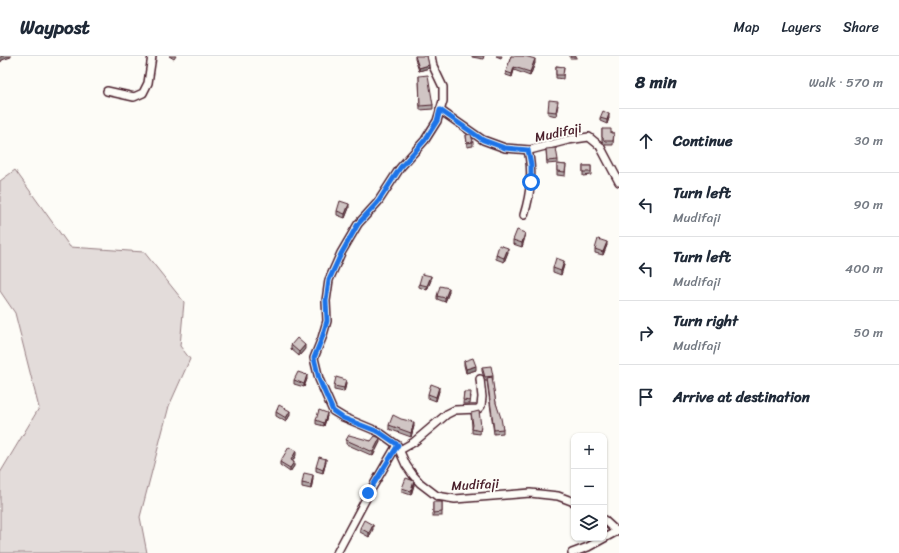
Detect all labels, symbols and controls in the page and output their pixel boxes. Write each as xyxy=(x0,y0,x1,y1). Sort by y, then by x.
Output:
text: Waypost xyxy=(20,11,90,44)
text: Map xyxy=(734,15,759,40)
text: Layers xyxy=(781,15,821,40)
text: Share xyxy=(843,15,879,40)
text: 8 min xyxy=(635,67,677,97)
text: Walk · 570 m xyxy=(809,71,883,94)
street label: Mudifaji xyxy=(532,116,584,149)
text: Continue xyxy=(673,128,733,154)
text: 30 m xyxy=(854,129,883,152)
icon: ahead xyxy=(635,130,657,152)
route start xyxy=(522,173,540,191)
text: Turn left xyxy=(673,180,731,206)
text: 90 m xyxy=(853,193,883,216)
icon: left xyxy=(635,194,657,216)
text: Mudifaji xyxy=(673,206,721,229)
text: Turn left xyxy=(673,244,731,270)
text: 400 m xyxy=(845,257,883,280)
icon: left xyxy=(635,258,657,280)
text: Mudifaji xyxy=(673,270,721,293)
text: Turn right xyxy=(673,308,738,334)
text: 50 m xyxy=(853,321,883,344)
icon: right xyxy=(635,322,657,344)
text: Mudifaji xyxy=(673,334,721,357)
text: Arrive at destination xyxy=(673,384,810,410)
icon: arrive xyxy=(635,386,657,408)
map controls xyxy=(571,433,607,541)
button: + xyxy=(571,433,607,469)
button: − xyxy=(571,469,607,505)
street label: Mudifaji xyxy=(451,472,500,497)
route end xyxy=(359,484,377,502)
button: layers xyxy=(571,505,607,541)

